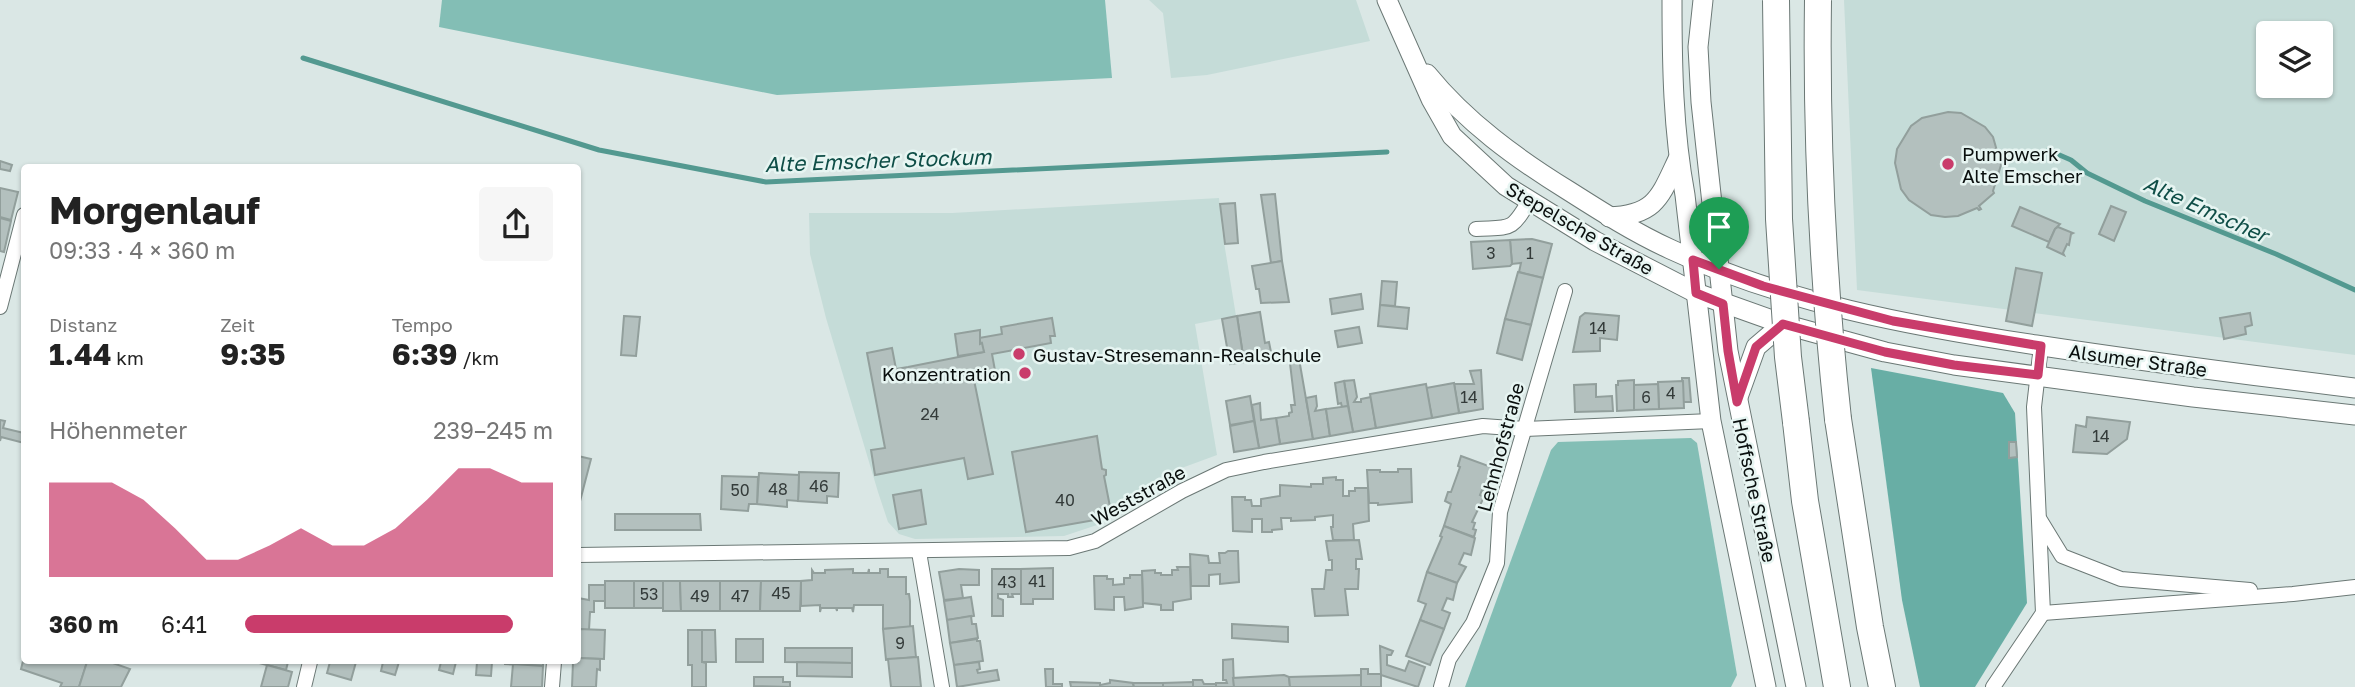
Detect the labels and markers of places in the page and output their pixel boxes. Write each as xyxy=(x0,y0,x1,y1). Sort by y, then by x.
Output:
place label: Pumpwerk Alte Emscher xyxy=(1962,142,2083,187)
marker: Pumpwerk Alte Emscher xyxy=(1940,156,1956,172)
pin xyxy=(1689,197,1749,269)
place label: Gustav-Stresemann-Realschule xyxy=(1033,343,1321,366)
marker: Gustav-Stresemann-Realschule xyxy=(1011,346,1027,362)
place label: Konzentration xyxy=(882,362,1011,385)
marker: Konzentration xyxy=(1017,365,1033,381)

